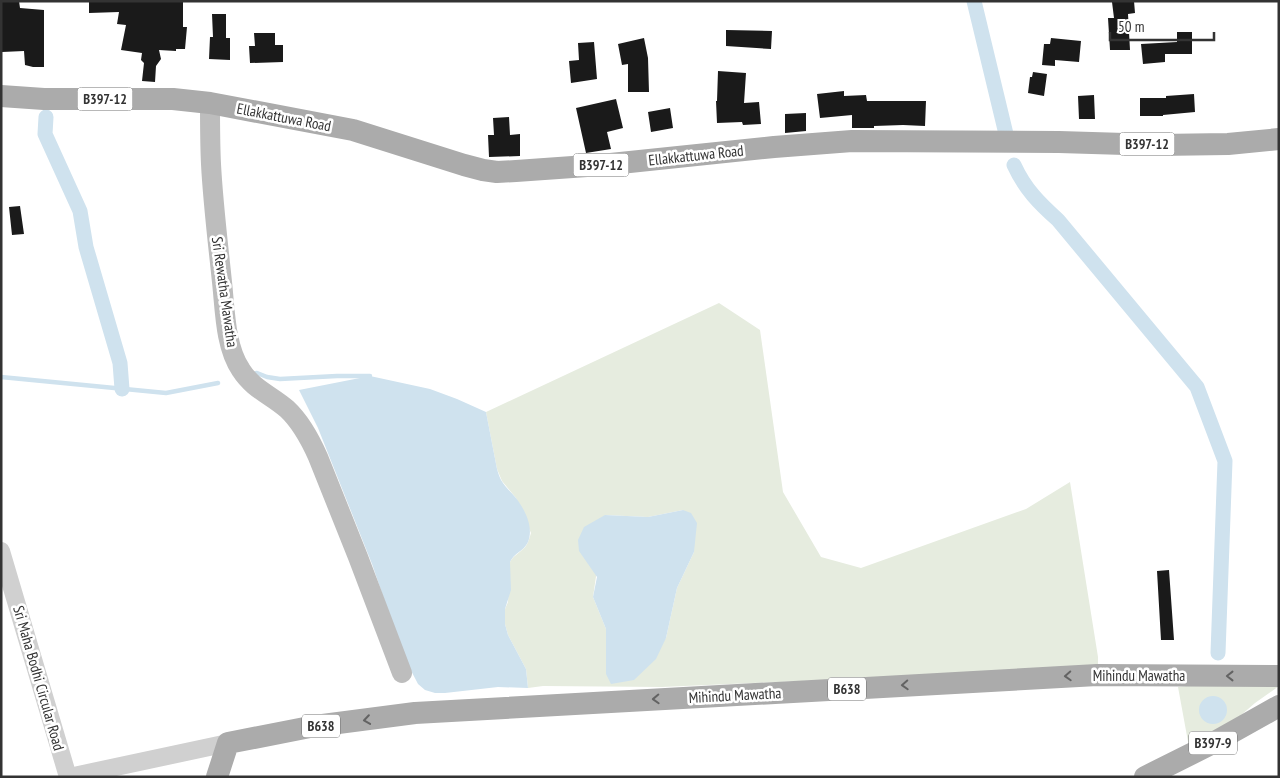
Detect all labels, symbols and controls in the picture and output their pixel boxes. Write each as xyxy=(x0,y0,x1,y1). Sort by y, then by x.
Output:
scale bar xyxy=(1110,10,1214,42)
text: 50 m xyxy=(1118,17,1144,36)
road number: B397-12 xyxy=(78,88,132,110)
street label: Ellakkattuwa Road xyxy=(235,99,333,135)
road number: B397-12 xyxy=(1120,132,1174,156)
street label: Ellakkattuwa Road xyxy=(648,141,744,169)
road number: B397-12 xyxy=(574,154,628,176)
street label: Sri Rewatha Mawatha xyxy=(208,235,242,349)
street label: Sri Maha Bodhi Circular Road xyxy=(9,603,69,753)
street label: Mihindu Mawatha xyxy=(1093,666,1185,685)
one-way arrow xyxy=(1063,671,1071,682)
one-way arrow xyxy=(1226,671,1234,681)
road number: B638 xyxy=(828,678,866,701)
one-way arrow xyxy=(901,680,909,691)
street label: Mihindu Mawatha xyxy=(688,683,782,707)
one-way arrow xyxy=(651,694,659,705)
road number: B638 xyxy=(302,714,340,738)
one-way arrow xyxy=(362,714,371,724)
road number: B397-9 xyxy=(1189,731,1237,754)

